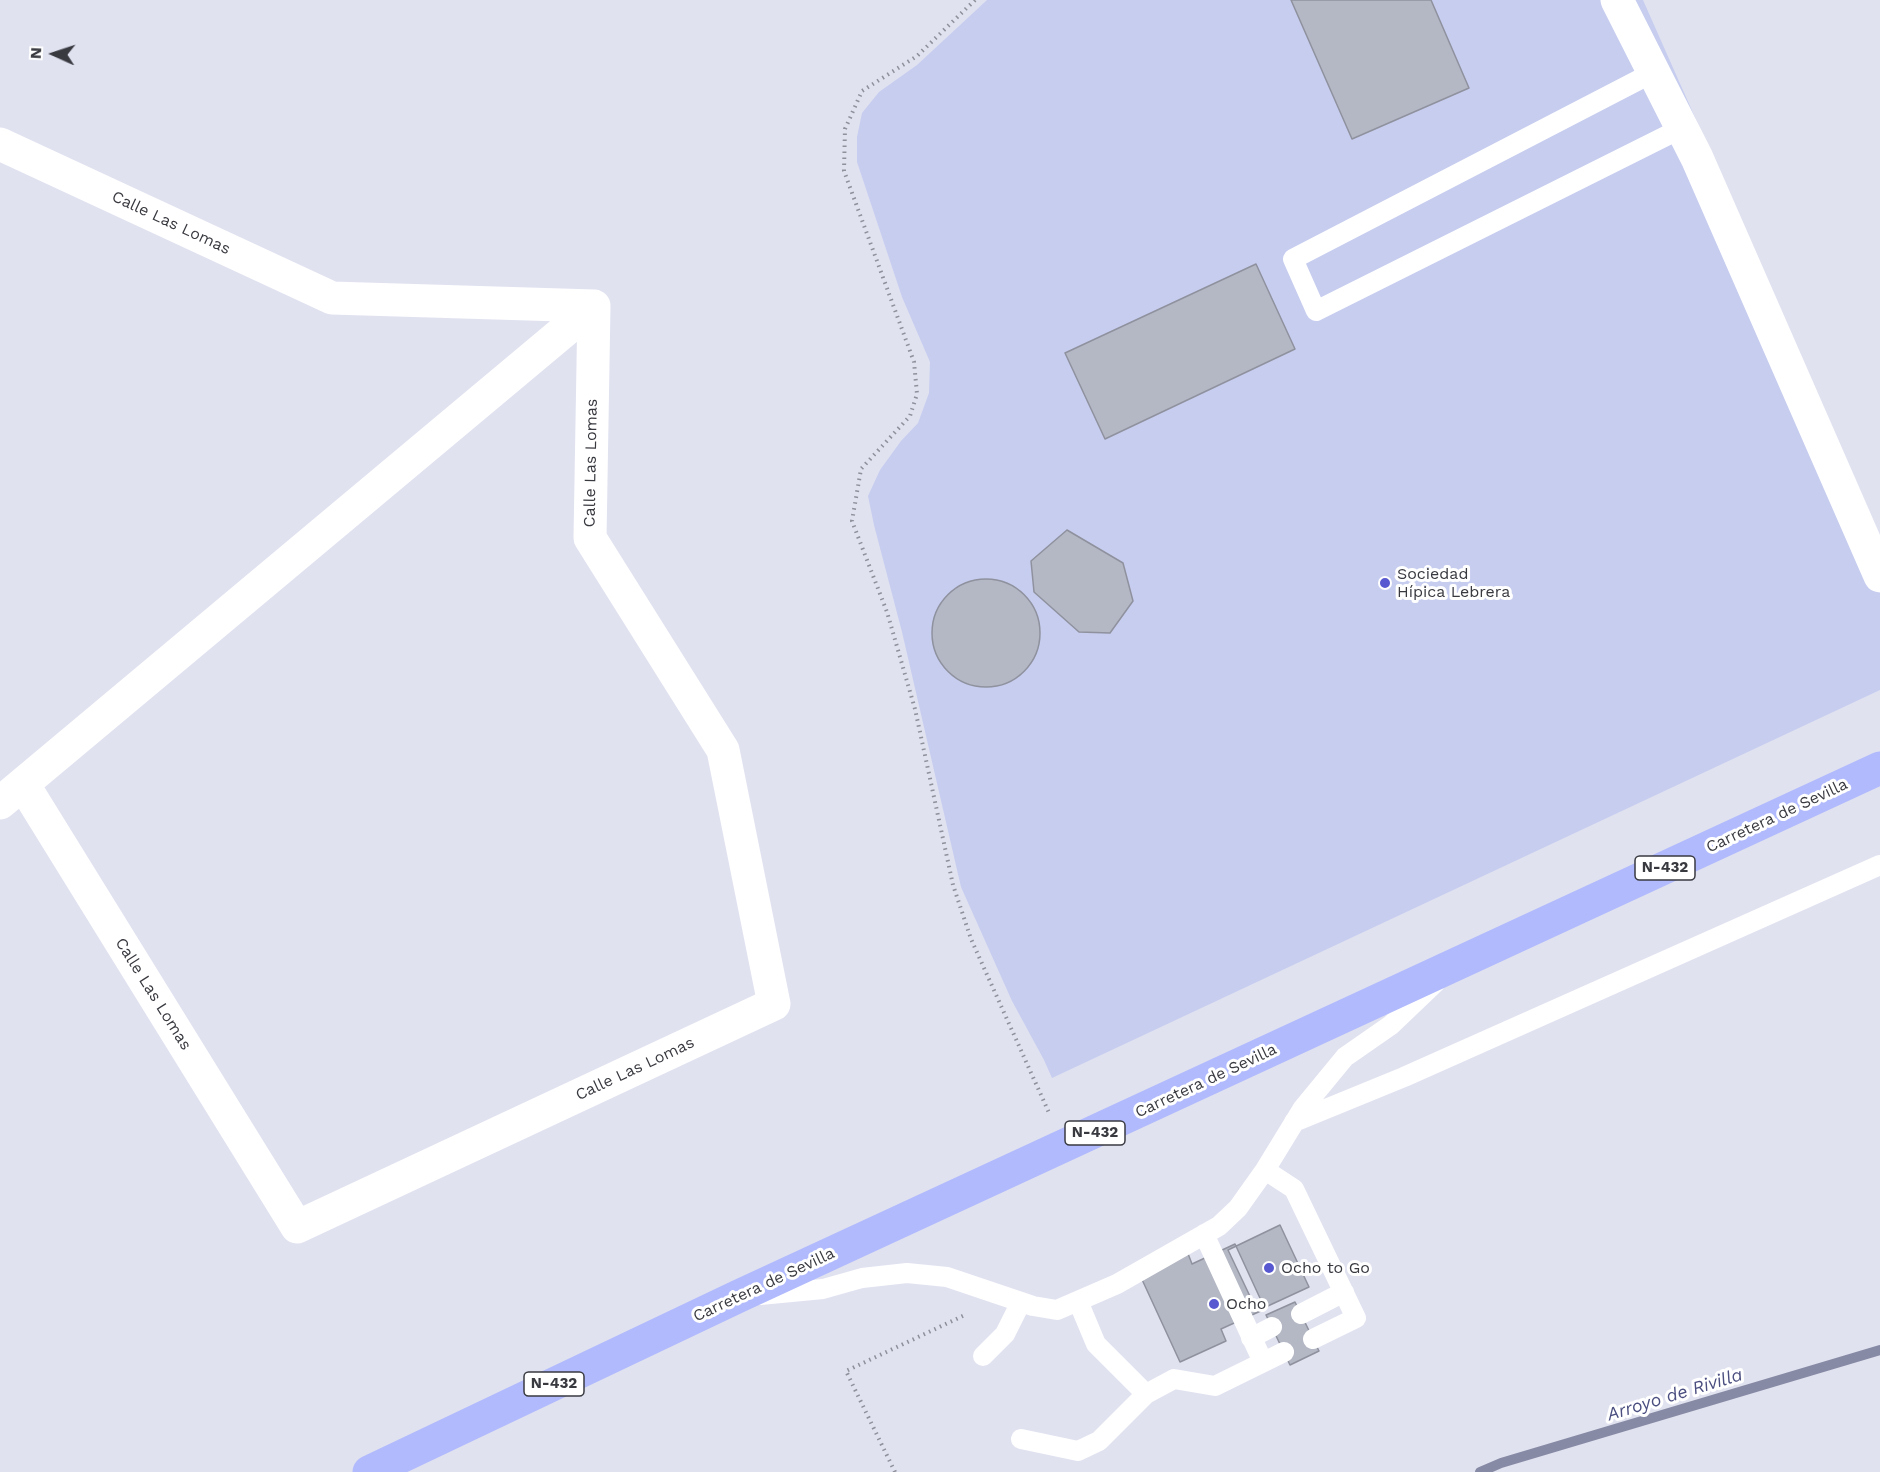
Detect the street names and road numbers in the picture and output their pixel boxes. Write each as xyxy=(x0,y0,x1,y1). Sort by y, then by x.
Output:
street label: Calle Las Lomas xyxy=(109,187,233,259)
street label: Calle Las Lomas xyxy=(580,398,602,528)
street label: Carretera de Sevilla xyxy=(1703,775,1851,857)
road number: N-432 xyxy=(1635,856,1695,880)
street label: Calle Las Lomas xyxy=(111,934,195,1054)
street label: Calle Las Lomas xyxy=(573,1033,697,1105)
street label: Carretera de Sevilla xyxy=(1132,1040,1280,1122)
road number: N-432 xyxy=(1065,1121,1125,1145)
street label: Carretera de Sevilla xyxy=(690,1244,838,1326)
road number: N-432 xyxy=(524,1372,584,1396)

